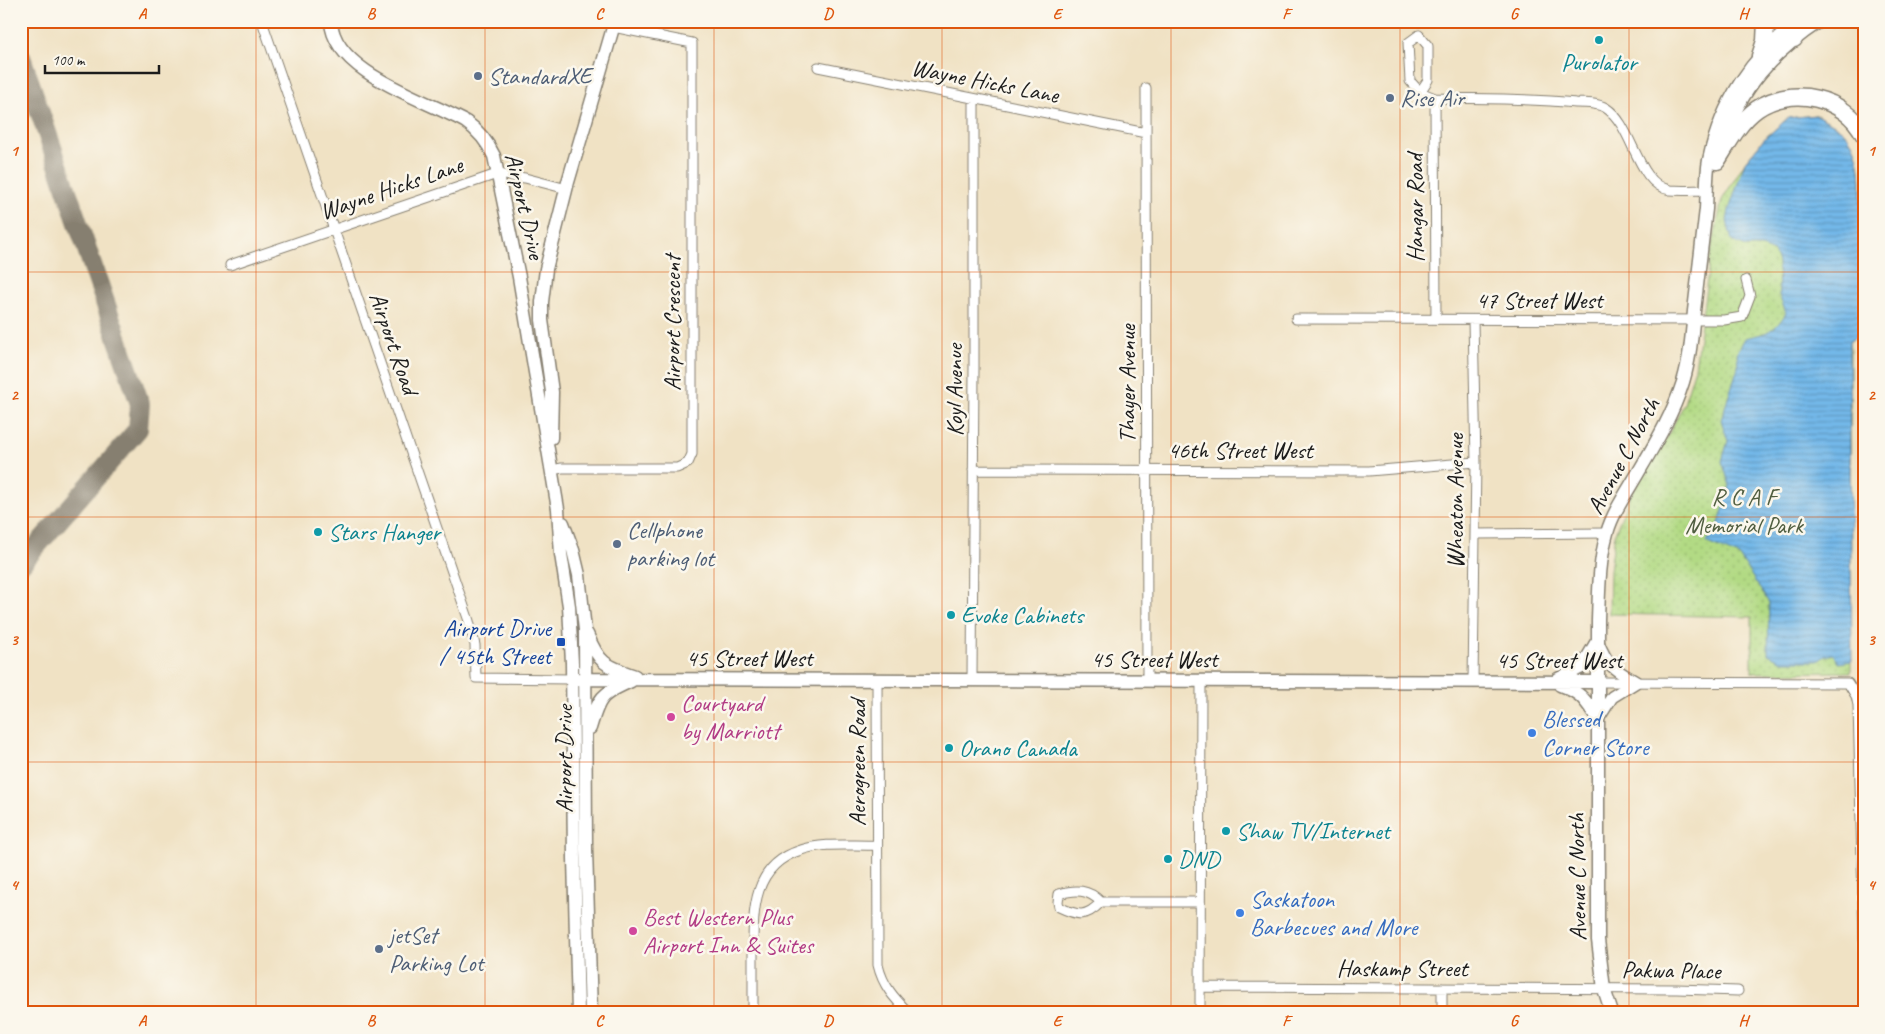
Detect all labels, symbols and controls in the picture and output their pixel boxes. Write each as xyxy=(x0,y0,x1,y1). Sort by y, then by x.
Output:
text: A xyxy=(138,4,148,24)
text: B xyxy=(367,4,377,24)
text: C xyxy=(595,4,605,24)
text: D xyxy=(823,4,834,24)
text: E xyxy=(1053,4,1064,24)
text: F xyxy=(1282,4,1293,24)
text: G xyxy=(1510,4,1520,24)
text: H xyxy=(1738,4,1750,24)
marker: Purolator xyxy=(1593,34,1605,46)
scale bar xyxy=(45,42,159,74)
place label: Purolator xyxy=(1561,47,1639,77)
text: 100 m xyxy=(52,51,86,70)
street label: Wayne Hicks Lane xyxy=(909,52,1063,110)
place label: StandardXE xyxy=(488,61,595,91)
marker: StandardXE xyxy=(472,70,484,82)
place label: Rise Air xyxy=(1400,83,1467,113)
marker: Rise Air xyxy=(1384,92,1396,104)
text: 1 xyxy=(10,141,19,161)
text: 1 xyxy=(1867,141,1876,161)
street label: Wayne Hicks Lane xyxy=(316,149,468,226)
street label: Airport Drive xyxy=(498,150,552,264)
street label: Hangar Road xyxy=(1400,150,1430,262)
street label: Airport Crescent xyxy=(657,252,687,391)
street label: 47 Street West xyxy=(1476,285,1604,315)
street label: Airport Road xyxy=(363,288,427,401)
street label: Thayer Avenue xyxy=(1112,322,1142,443)
street label: Koyl Avenue xyxy=(939,342,969,436)
text: 2 xyxy=(10,385,19,405)
text: 2 xyxy=(1867,385,1876,405)
street label: Avenue C North xyxy=(1580,392,1667,519)
street label: Wheaton Avenue xyxy=(1440,431,1470,568)
street label: 46th Street West xyxy=(1167,435,1315,465)
park label: R C A F Memorial Park xyxy=(1685,482,1805,540)
place label: Cellphone parking lot xyxy=(627,515,716,573)
place label: Stars Hanger xyxy=(328,517,442,547)
marker: Stars Hanger xyxy=(312,526,324,538)
marker: Cellphone parking lot xyxy=(611,538,623,550)
place label: Evoke Cabinets xyxy=(961,600,1085,630)
marker: Evoke Cabinets xyxy=(945,609,957,621)
place label: Airport Drive / 45th Street xyxy=(439,613,553,671)
text: 3 xyxy=(10,630,19,650)
text: 3 xyxy=(1867,630,1876,650)
marker: Airport Drive / 45th Street xyxy=(555,636,567,648)
street label: 45 Street West xyxy=(686,643,814,673)
street label: 45 Street West xyxy=(1091,644,1219,674)
street label: 45 Street West xyxy=(1496,645,1624,675)
place label: Courtyard by Marriott xyxy=(681,688,782,746)
street label: Aerogreen Road xyxy=(842,696,872,826)
street label: Airport Drive xyxy=(549,703,579,813)
place label: Blessed Corner Store xyxy=(1542,704,1651,762)
marker: Courtyard by Marriott xyxy=(665,711,677,723)
marker: Blessed Corner Store xyxy=(1526,727,1538,739)
place label: Orano Canada xyxy=(959,733,1078,763)
marker: Orano Canada xyxy=(943,742,955,754)
street label: Avenue C North xyxy=(1561,812,1593,941)
place label: Shaw TV/Internet xyxy=(1236,816,1392,846)
marker: Shaw TV/Internet xyxy=(1220,825,1232,837)
place label: DND xyxy=(1178,844,1221,874)
marker: DND xyxy=(1162,853,1174,865)
text: 4 xyxy=(10,875,19,895)
text: 4 xyxy=(1867,875,1876,895)
place label: Saskatoon Barbecues and More xyxy=(1250,884,1420,942)
place label: Best Western Plus Airport Inn & Suites xyxy=(643,902,815,960)
marker: Saskatoon Barbecues and More xyxy=(1234,907,1246,919)
place label: jetSet Parking Lot xyxy=(387,920,485,978)
marker: Best Western Plus Airport Inn & Suites xyxy=(627,925,639,937)
marker: jetSet Parking Lot xyxy=(373,943,385,955)
street label: Haskamp Street xyxy=(1337,953,1469,983)
street label: Pakwa Place xyxy=(1621,954,1723,986)
text: A xyxy=(138,1011,148,1031)
text: B xyxy=(367,1011,377,1031)
text: C xyxy=(595,1011,605,1031)
text: D xyxy=(823,1011,834,1031)
text: E xyxy=(1053,1011,1064,1031)
text: F xyxy=(1282,1011,1293,1031)
text: G xyxy=(1510,1011,1520,1031)
text: H xyxy=(1738,1011,1750,1031)

